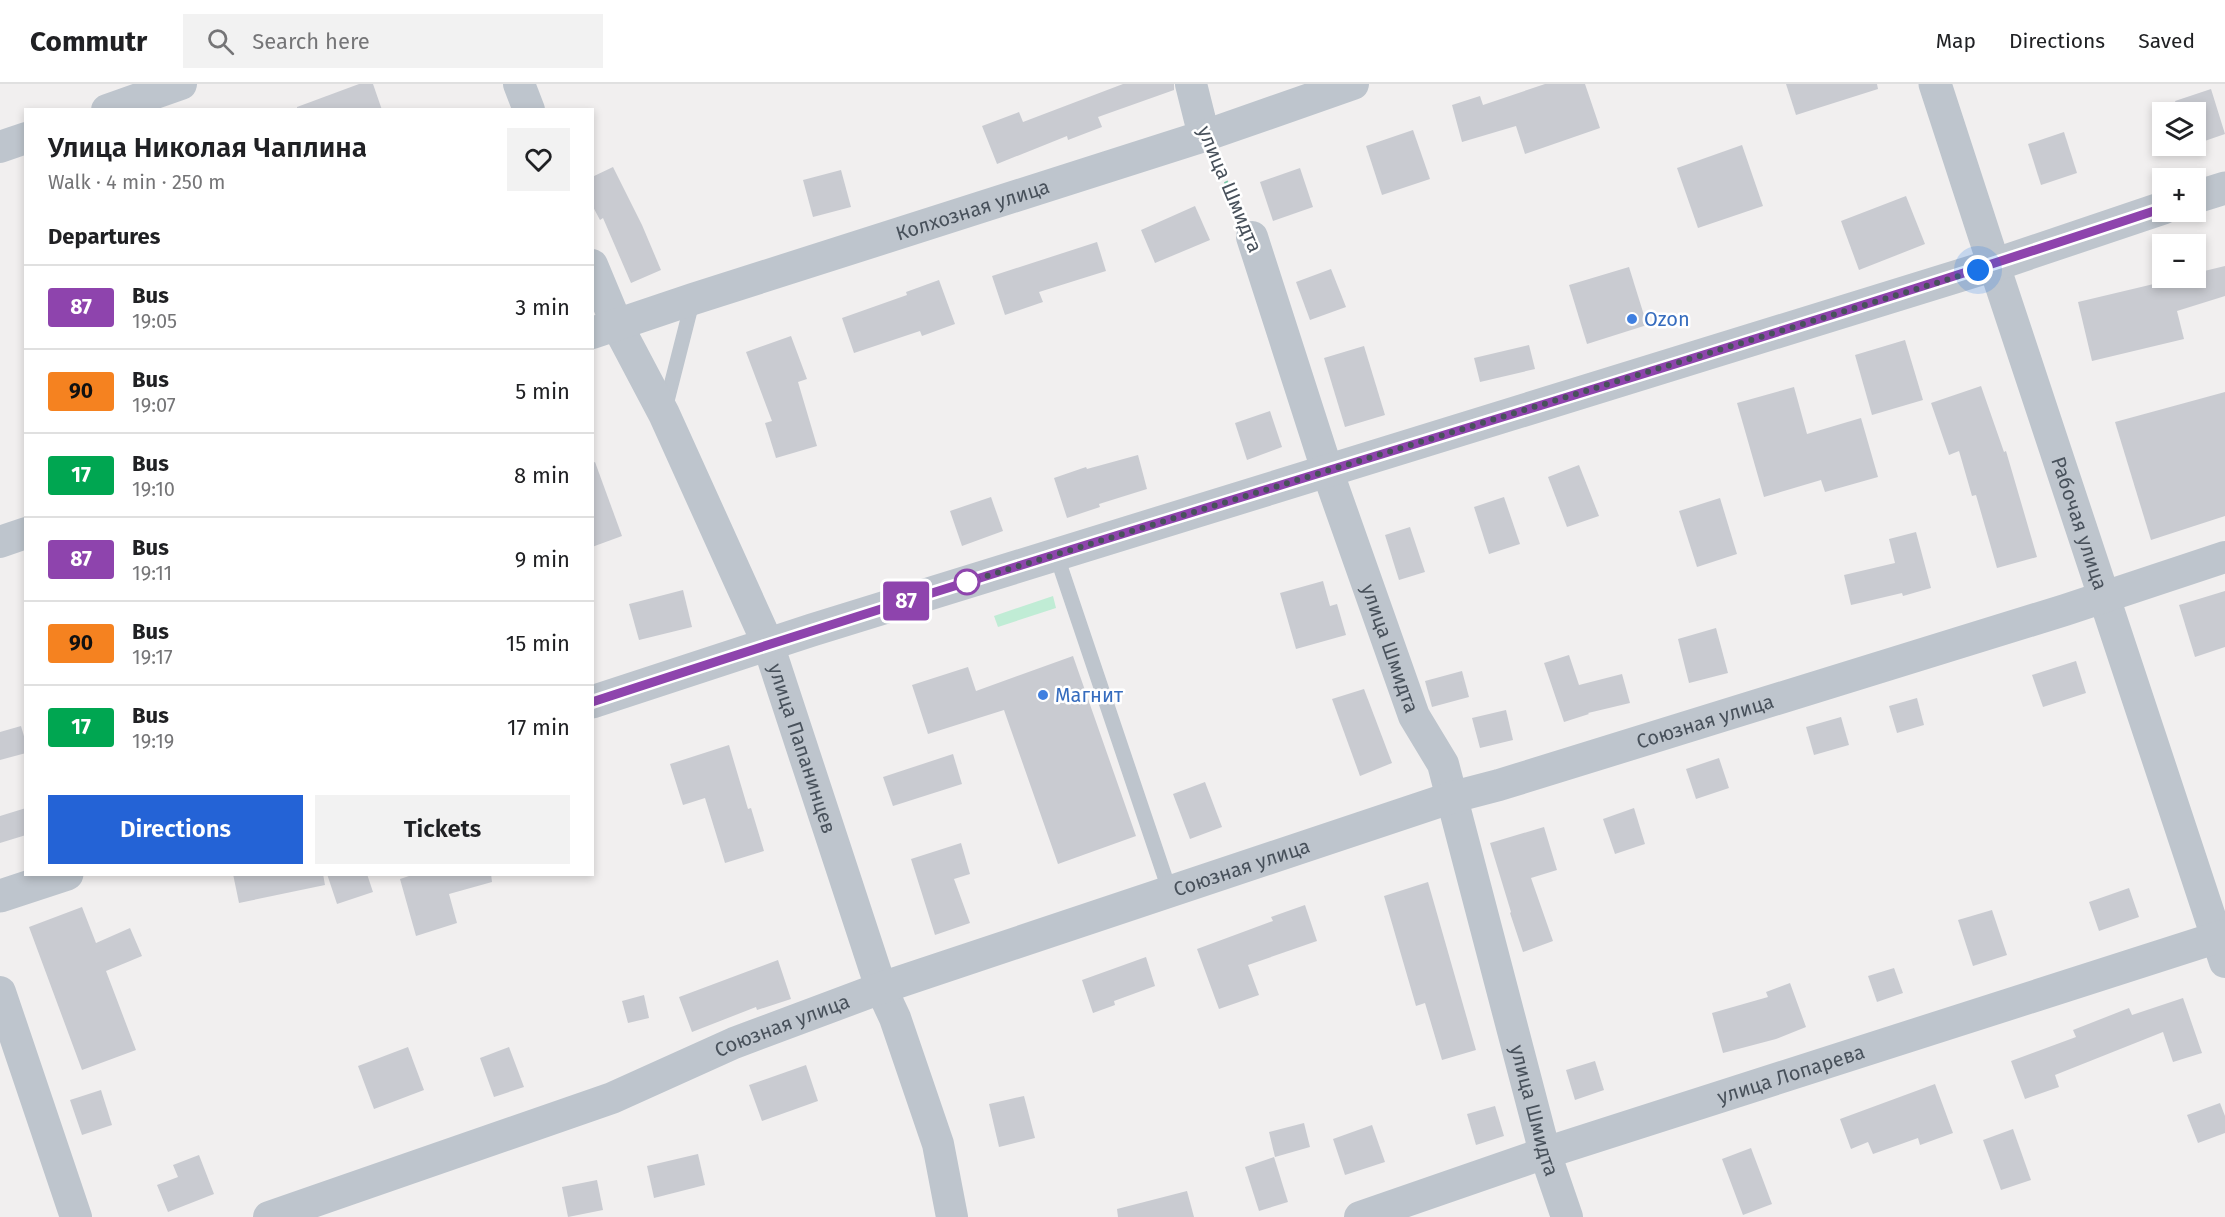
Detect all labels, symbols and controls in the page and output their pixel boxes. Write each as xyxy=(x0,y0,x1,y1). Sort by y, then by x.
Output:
search box xyxy=(183,14,603,68)
text: Commutr xyxy=(30,25,147,58)
icon: search xyxy=(204,25,237,58)
text: Search here xyxy=(252,28,370,55)
text: Map xyxy=(1936,28,1976,54)
text: Directions xyxy=(2009,28,2105,54)
text: Saved xyxy=(2138,28,2195,54)
map controls xyxy=(2152,102,2206,288)
button: layers xyxy=(2152,102,2206,156)
street label: улица Шмидта xyxy=(1193,122,1267,256)
button: heart xyxy=(507,128,570,191)
text: Улица Николая Чаплина xyxy=(48,131,367,164)
button: + xyxy=(2152,168,2206,222)
text: Walk · 4 min · 250 m xyxy=(48,170,225,194)
street label: Колхозная улица xyxy=(893,174,1052,246)
text: Departures xyxy=(48,223,160,250)
button: − xyxy=(2152,234,2206,288)
your location xyxy=(1963,255,1993,285)
text: Bus xyxy=(132,282,169,309)
text: 87 xyxy=(70,294,92,320)
text: 3 min xyxy=(515,294,570,321)
place label: Ozon xyxy=(1644,307,1690,331)
text: 19:05 xyxy=(132,309,177,333)
marker: Ozon xyxy=(1625,312,1639,326)
text: Bus xyxy=(132,366,169,393)
text: 90 xyxy=(69,378,93,404)
text: 5 min xyxy=(515,378,570,405)
text: 19:07 xyxy=(132,393,176,417)
text: Bus xyxy=(132,450,169,477)
street label: Рабочая улица xyxy=(2046,454,2113,593)
text: 17 xyxy=(71,462,91,488)
text: 8 min xyxy=(514,462,570,489)
text: 19:10 xyxy=(132,477,175,501)
text: Bus xyxy=(132,534,169,561)
text: 87 xyxy=(70,546,92,572)
text: 9 min xyxy=(515,546,570,573)
text: 19:11 xyxy=(132,561,172,585)
unlabelled marker xyxy=(954,569,980,595)
street label: улица Шмидта xyxy=(1356,581,1424,716)
line badge: 87 xyxy=(879,582,933,620)
text: 87 xyxy=(895,588,917,614)
text: Bus xyxy=(132,618,169,645)
text: 90 xyxy=(69,630,93,656)
text: 15 min xyxy=(506,630,570,657)
text: 19:17 xyxy=(132,645,173,669)
street label: улица Папанинцев xyxy=(763,660,841,837)
place label: Магнит xyxy=(1055,683,1124,707)
marker: Магнит xyxy=(1036,688,1050,702)
street label: Союзная улица xyxy=(1633,689,1777,754)
text: Bus xyxy=(132,702,169,729)
text: 17 xyxy=(71,714,91,740)
text: 17 min xyxy=(507,714,570,741)
text: 19:19 xyxy=(132,729,174,753)
button: Directions xyxy=(48,795,303,864)
button: Tickets xyxy=(315,795,570,864)
street label: Союзная улица xyxy=(1170,834,1313,902)
street label: Союзная улица xyxy=(711,989,853,1062)
street label: улица Лопарева xyxy=(1714,1039,1868,1109)
street label: улица Шмидта xyxy=(1505,1042,1564,1179)

